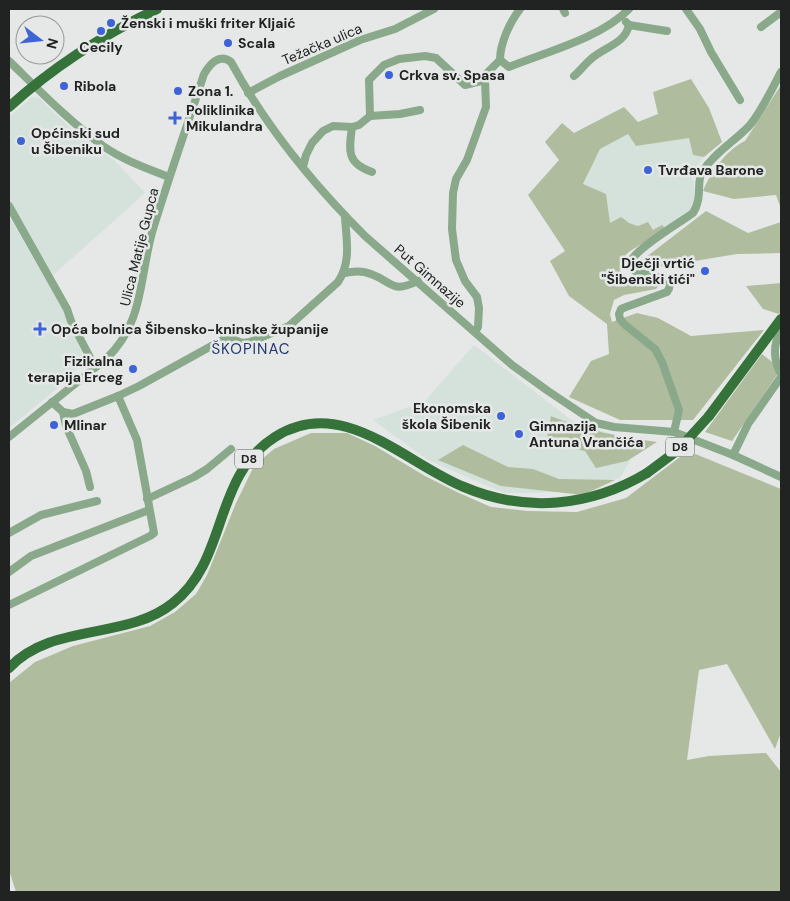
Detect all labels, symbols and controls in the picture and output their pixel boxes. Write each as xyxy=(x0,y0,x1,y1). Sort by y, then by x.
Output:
place label: Ženski i muški friter Kljaić xyxy=(121,14,296,32)
north arrow xyxy=(15,15,65,65)
marker: Ženski i muški friter Kljaić xyxy=(105,17,117,29)
street label: Težačka ulica xyxy=(279,19,365,69)
marker: Cecily xyxy=(95,25,107,37)
place label: Scala xyxy=(238,34,275,52)
text: N xyxy=(42,36,63,51)
marker: Scala xyxy=(222,37,234,49)
place label: Cecily xyxy=(79,38,123,56)
place label: Crkva sv. Spasa xyxy=(399,66,505,84)
marker: Crkva sv. Spasa xyxy=(383,69,395,81)
place label: Ribola xyxy=(74,77,116,95)
marker: Ribola xyxy=(58,80,70,92)
place label: Zona 1. xyxy=(188,82,233,100)
marker: Zona 1. xyxy=(172,85,184,97)
place label: Poliklinika Mikulandra xyxy=(186,101,263,135)
marker: Poliklinika Mikulandra xyxy=(168,111,182,125)
place label: Općinski sud u Šibeniku xyxy=(31,124,120,158)
marker: Općinski sud u Šibeniku xyxy=(15,135,27,147)
place label: Tvrđava Barone xyxy=(658,161,764,179)
marker: Tvrđava Barone xyxy=(642,164,654,176)
street label: Ulica Matije Gupca xyxy=(116,186,162,308)
street label: Put Gimnazije xyxy=(391,240,469,312)
place label: Dječji vrtić "Šibenski tići" xyxy=(601,254,695,288)
marker: Dječji vrtić "Šibenski tići" xyxy=(699,265,711,277)
place label: Opća bolnica Šibensko-kninske županije xyxy=(51,320,329,338)
marker: Opća bolnica Šibensko-kninske županije xyxy=(33,322,47,336)
district label: ŠKOPINAC xyxy=(211,339,291,359)
place label: Fizikalna terapija Erceg xyxy=(28,352,123,386)
marker: Fizikalna terapija Erceg xyxy=(127,363,139,375)
place label: Ekonomska škola Šibenik xyxy=(402,399,491,433)
marker: Ekonomska škola Šibenik xyxy=(495,410,507,422)
place label: Mlinar xyxy=(64,416,107,434)
place label: Gimnazija Antuna Vrančića xyxy=(529,417,644,451)
marker: Mlinar xyxy=(48,419,60,431)
marker: Gimnazija Antuna Vrančića xyxy=(513,428,525,440)
road number: D8 xyxy=(666,438,694,457)
road number: D8 xyxy=(235,449,263,468)

